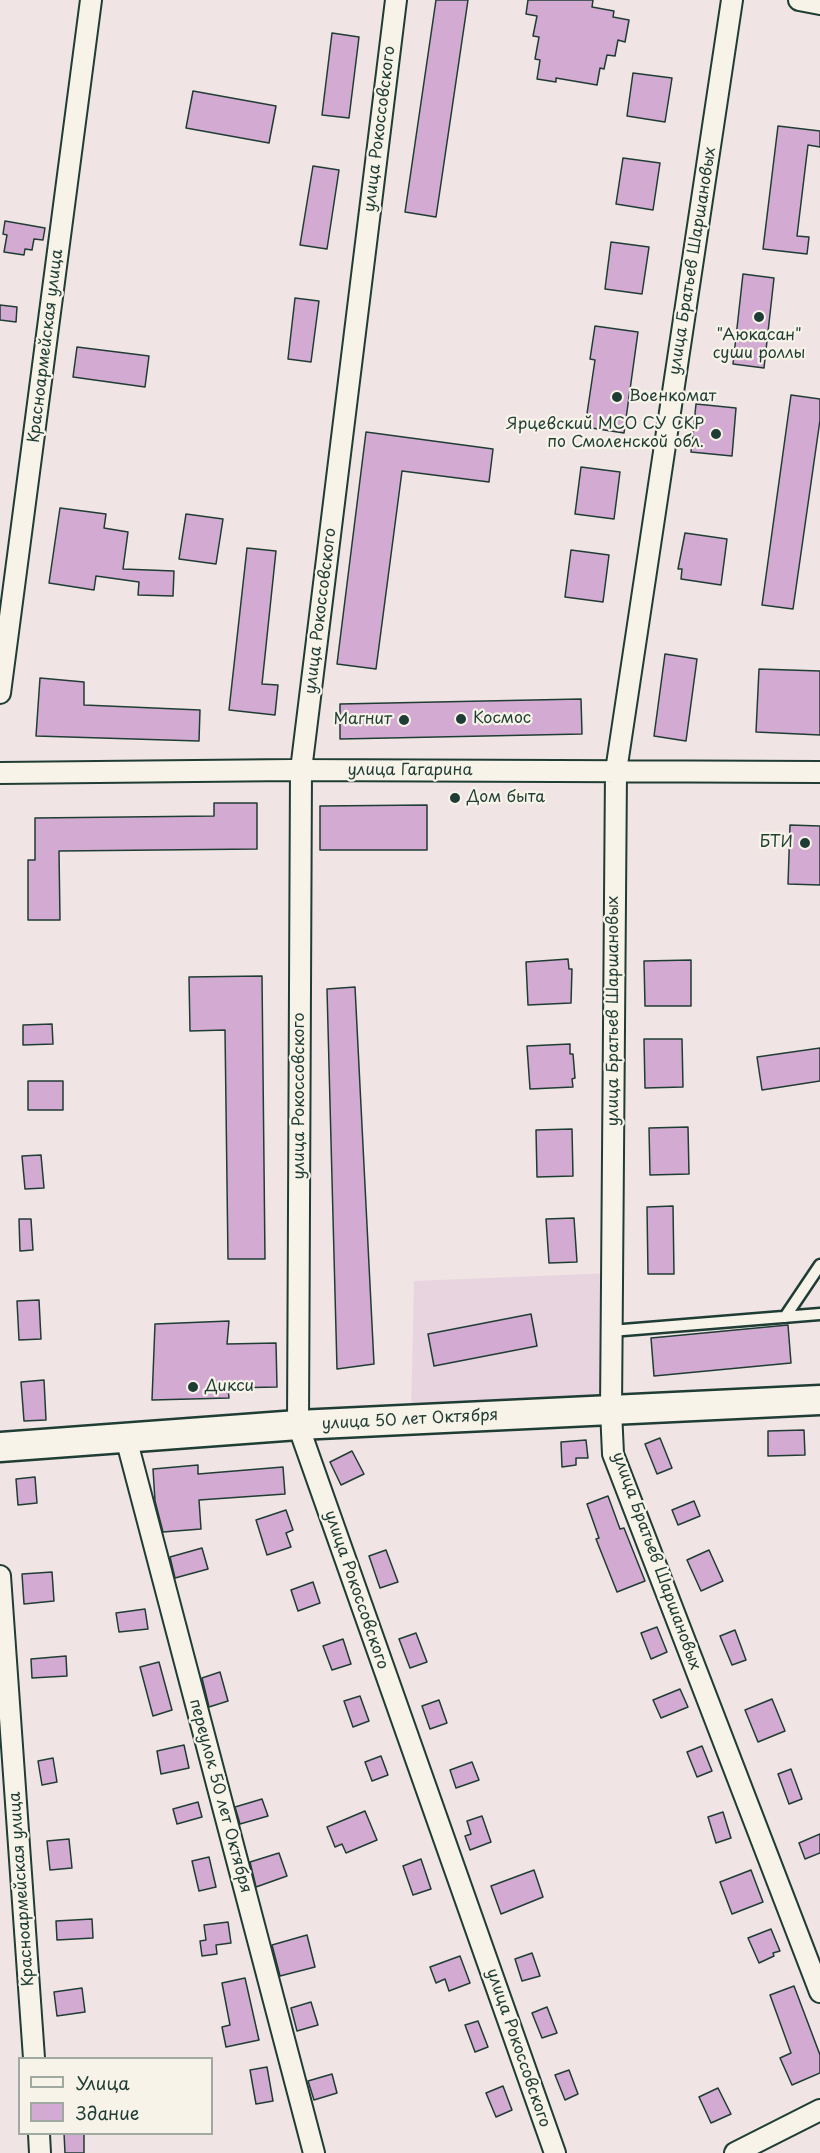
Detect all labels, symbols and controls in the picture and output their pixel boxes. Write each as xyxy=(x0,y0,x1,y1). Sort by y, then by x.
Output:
street label: улица Рокоссовского xyxy=(360,45,400,213)
street label: улица Братьев Шаршановых xyxy=(665,146,721,376)
street label: Красноармейская улица xyxy=(25,248,67,444)
marker: "Аюкасан" суши роллы xyxy=(752,310,766,324)
place label: "Аюкасан" суши роллы xyxy=(713,326,805,364)
place label: Военкомат xyxy=(629,387,716,407)
marker: Военкомат xyxy=(610,390,624,404)
place label: Ярцевский МСО СУ СКР по Смоленской обл. xyxy=(506,415,704,453)
marker: Ярцевский МСО СУ СКР по Смоленской обл. xyxy=(709,427,723,441)
street label: улица Рокоссовского xyxy=(301,527,341,695)
place label: Космос xyxy=(473,709,531,729)
place label: Магнит xyxy=(333,710,392,730)
marker: Космос xyxy=(454,712,468,726)
marker: Магнит xyxy=(397,713,411,727)
street label: улица Гагарина xyxy=(347,761,473,781)
place label: Дом быта xyxy=(467,788,545,808)
marker: Дом быта xyxy=(448,791,462,805)
place label: БТИ xyxy=(760,833,793,853)
marker: БТИ xyxy=(798,836,812,850)
street label: улица Братьев Шаршановых xyxy=(604,896,624,1126)
street label: улица Рокоссовского xyxy=(290,1012,310,1180)
place label: Дикси xyxy=(205,1377,254,1397)
marker: Дикси xyxy=(186,1380,200,1394)
street label: улица 50 лет Октября xyxy=(321,1406,499,1434)
street label: улица Братьев Шаршановых xyxy=(608,1449,704,1673)
street label: улица Рокоссовского xyxy=(320,1508,392,1672)
street label: переулок 50 лет Октября xyxy=(185,1697,255,1895)
street label: Красноармейская улица xyxy=(6,1791,38,1987)
street label: улица Рокоссовского xyxy=(482,1966,554,2130)
legend xyxy=(18,2057,213,2135)
text: Улица xyxy=(76,2069,130,2096)
text: Здание xyxy=(76,2099,139,2126)

